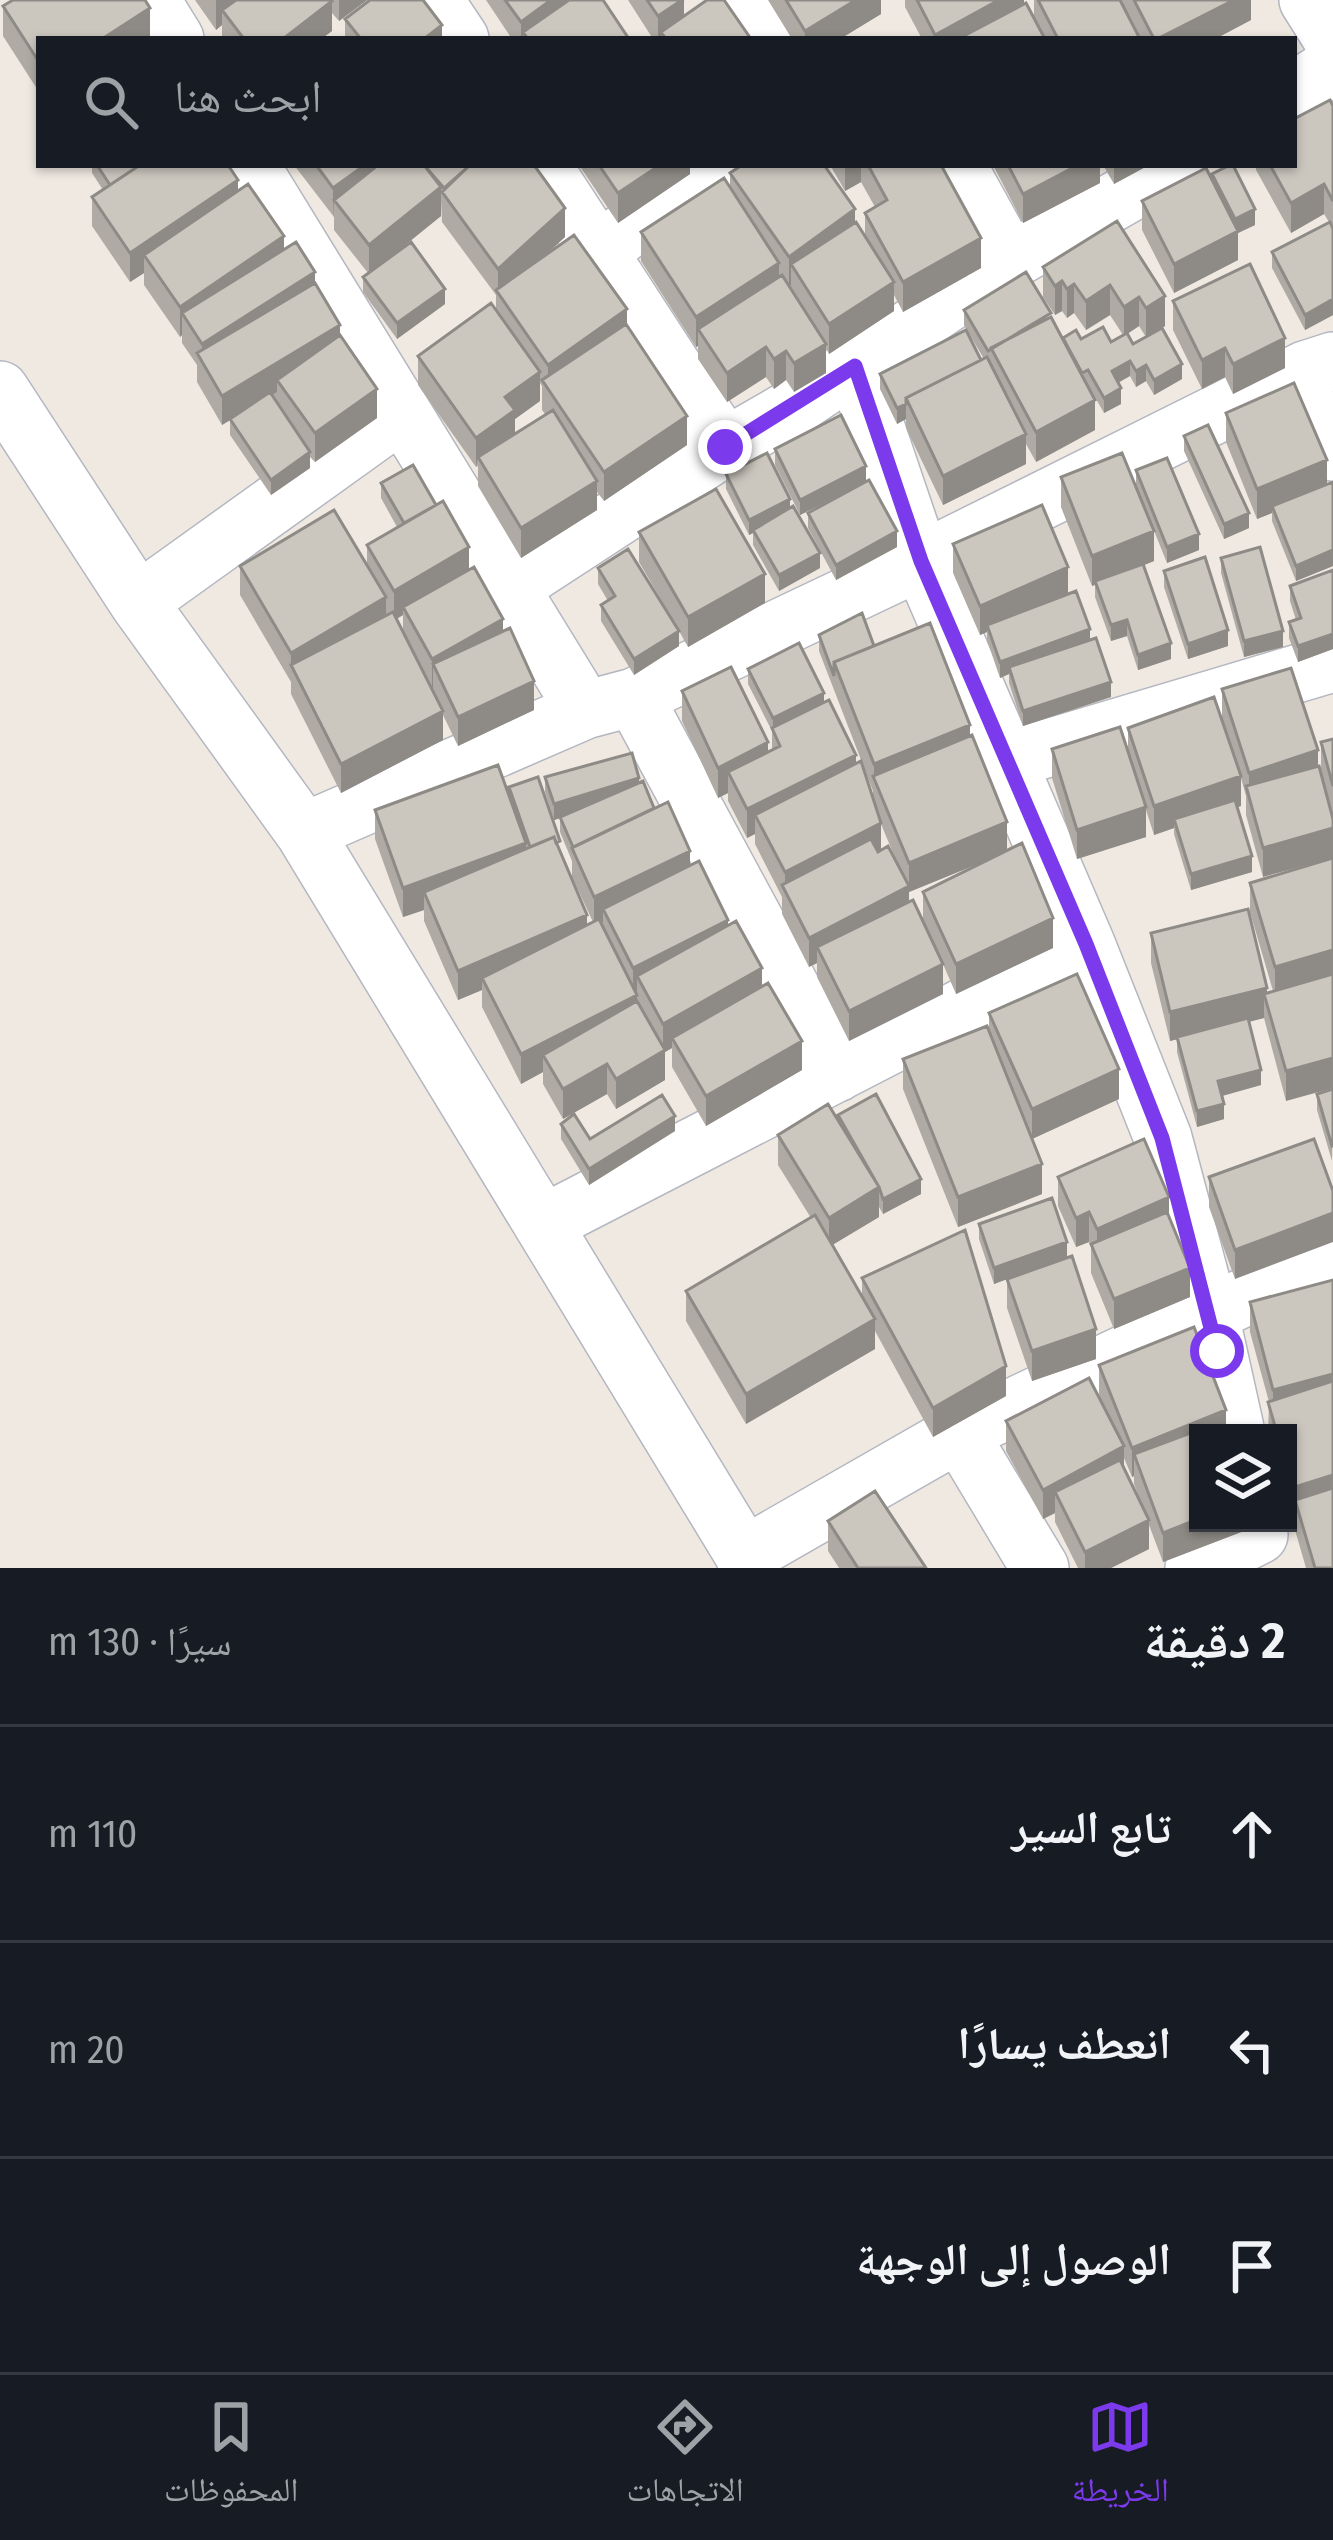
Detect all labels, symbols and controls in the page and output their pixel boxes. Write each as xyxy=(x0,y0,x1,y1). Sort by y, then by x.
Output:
search box xyxy=(36,36,1297,168)
icon: search xyxy=(78,69,144,135)
text: ابحث هنا xyxy=(174,70,322,124)
route end xyxy=(698,420,752,474)
route start xyxy=(1190,1324,1244,1378)
map controls xyxy=(1189,1424,1297,1532)
button: layers xyxy=(1189,1424,1297,1532)
text: 2 دقيقة xyxy=(1144,1610,1285,1672)
text: سيرًا · 130 m xyxy=(48,1619,232,1665)
text: تابع السير xyxy=(1012,1801,1171,1855)
icon: ahead xyxy=(1219,1801,1285,1867)
text: 110 m xyxy=(48,1811,137,1857)
text: انعطف يسارًا xyxy=(958,2017,1171,2071)
icon: left xyxy=(1219,2017,1285,2083)
text: 20 m xyxy=(48,2027,125,2073)
text: الوصول إلى الوجهة xyxy=(856,2233,1171,2287)
icon: arrive xyxy=(1219,2233,1285,2299)
tab: المحفوظات xyxy=(164,2394,298,2522)
tab: الاتجاهات xyxy=(626,2394,744,2522)
tab: الخريطة xyxy=(1072,2394,1169,2522)

